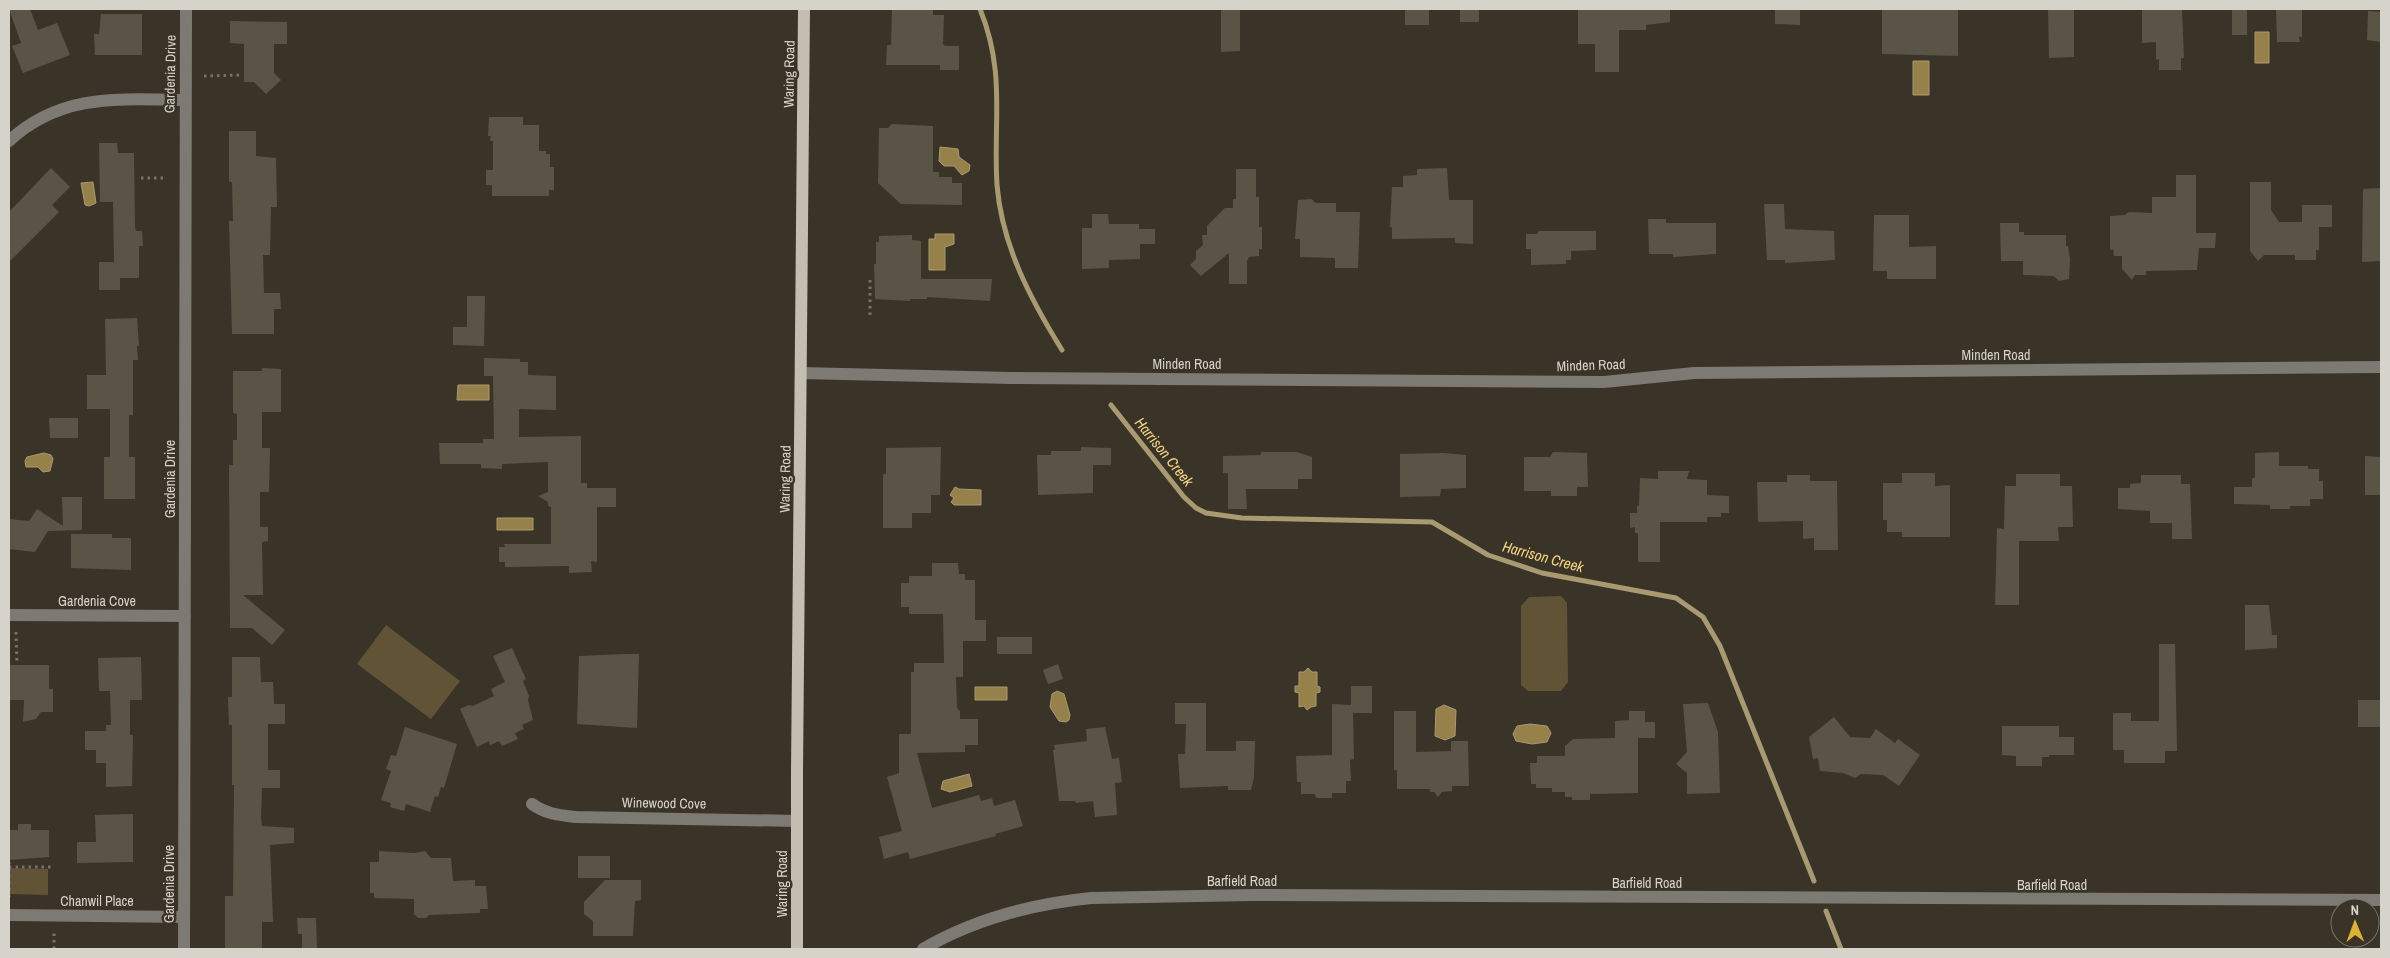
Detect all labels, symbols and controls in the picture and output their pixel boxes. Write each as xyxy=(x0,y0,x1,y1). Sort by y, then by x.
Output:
street label: Gardenia Drive xyxy=(160,35,180,113)
street label: Waring Road xyxy=(779,40,799,108)
street label: Minden Road xyxy=(1962,346,2030,364)
street label: Minden Road xyxy=(1153,355,1221,373)
street label: Minden Road xyxy=(1556,355,1626,375)
water label: Harrison Creek xyxy=(1130,413,1199,491)
street label: Gardenia Drive xyxy=(161,440,179,518)
street label: Waring Road xyxy=(775,445,795,513)
water label: Harrison Creek xyxy=(1500,536,1587,578)
street label: Gardenia Cove xyxy=(58,592,136,610)
street label: Winewood Cove xyxy=(622,793,706,813)
street label: Gardenia Drive xyxy=(160,845,178,923)
street label: Waring Road xyxy=(773,850,791,918)
street label: Barfield Road xyxy=(1207,872,1277,890)
street label: Barfield Road xyxy=(1612,874,1682,892)
street label: Barfield Road xyxy=(2017,876,2087,894)
street label: Chanwil Place xyxy=(60,892,134,910)
north arrow xyxy=(2330,898,2380,948)
text: N xyxy=(2350,901,2359,919)

